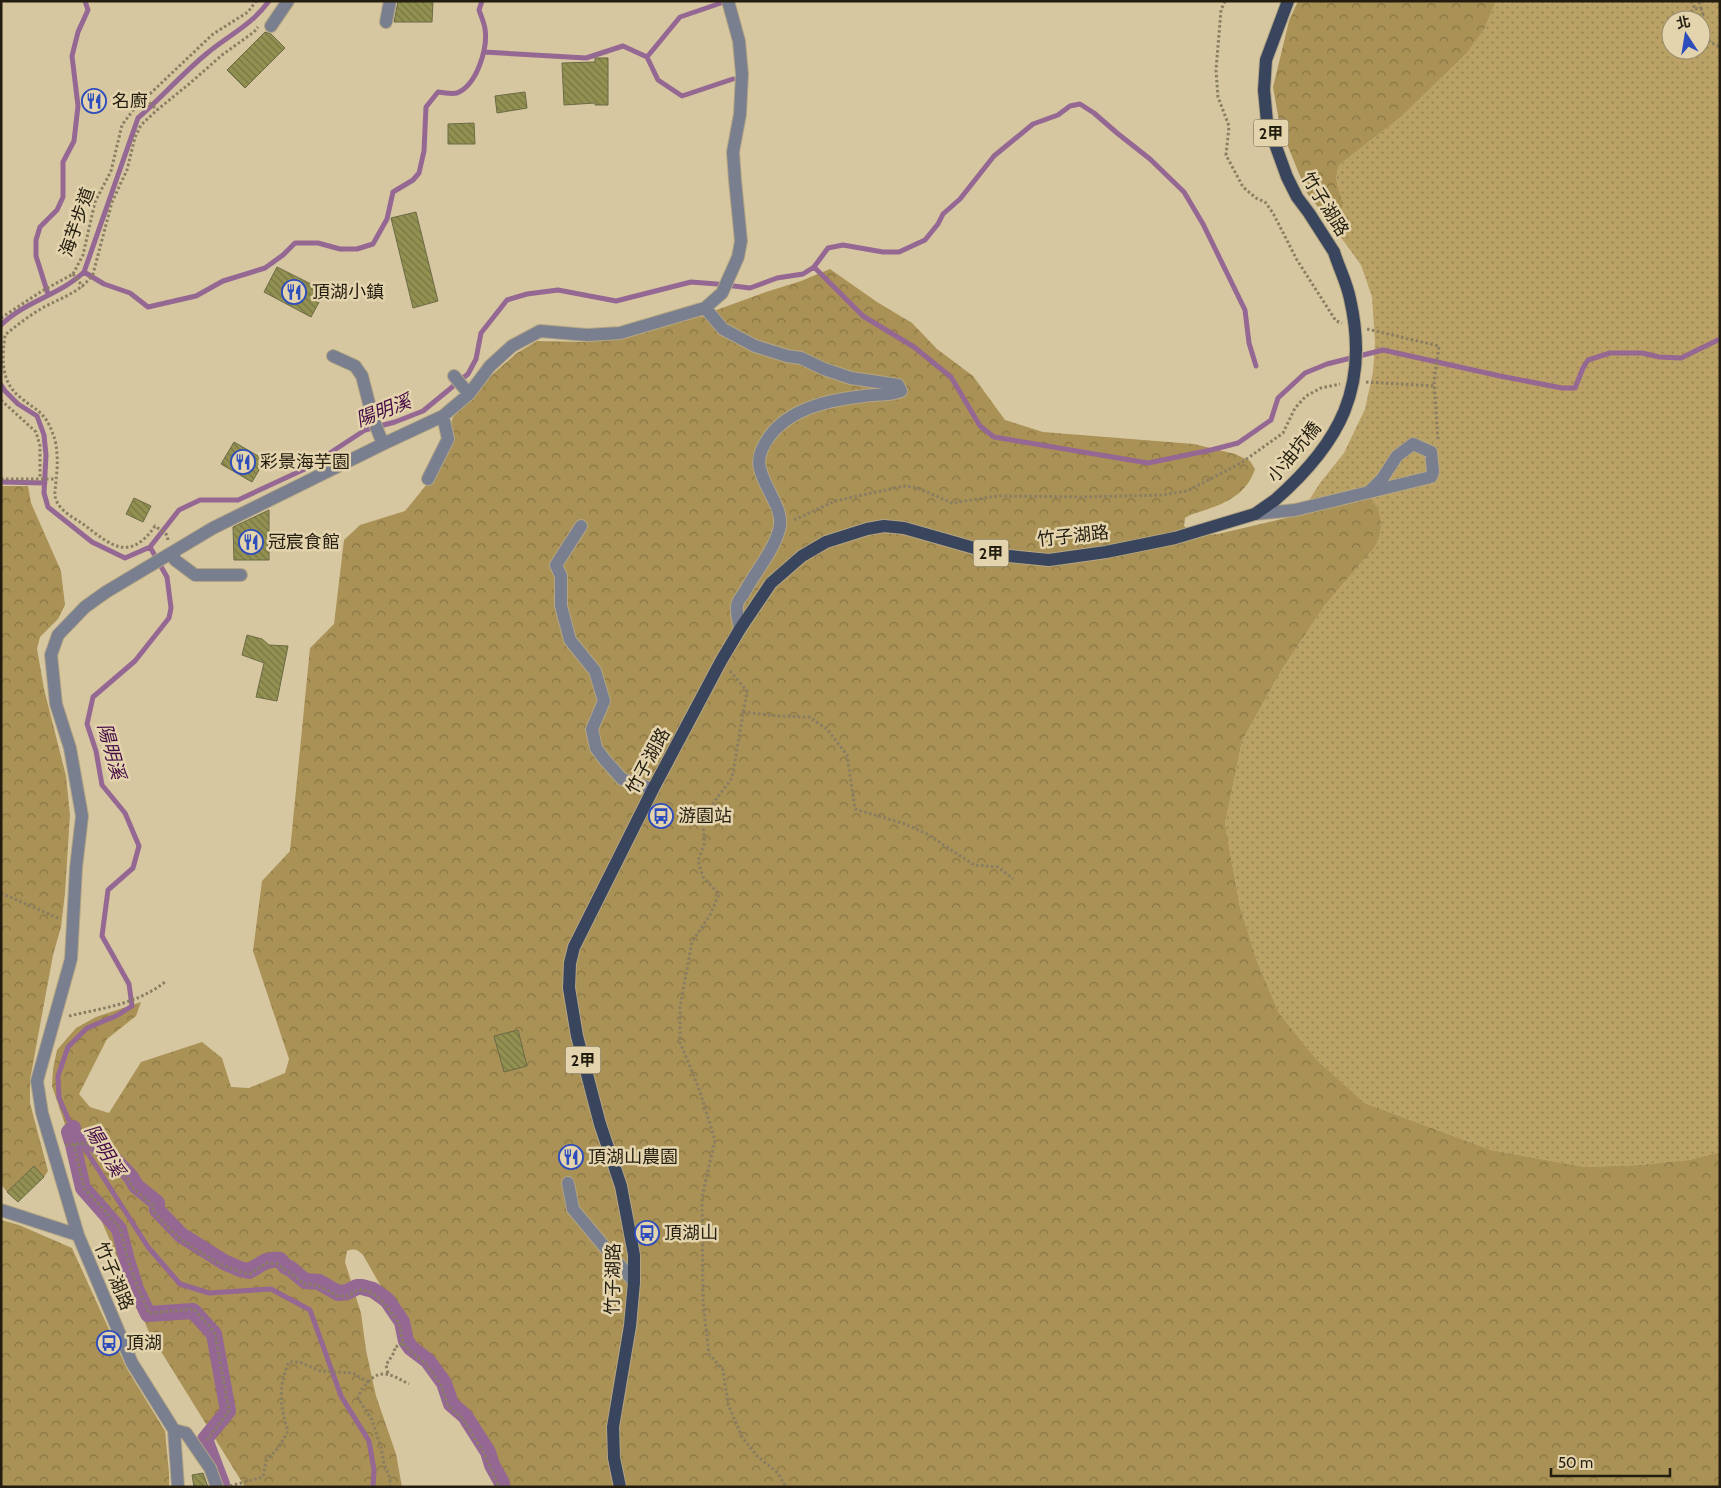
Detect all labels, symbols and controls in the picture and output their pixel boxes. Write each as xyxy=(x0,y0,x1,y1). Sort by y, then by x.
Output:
north arrow xyxy=(1661,10,1711,60)
text: 北 xyxy=(1675,12,1692,33)
restaurant icon: 名廚 xyxy=(81,88,107,114)
place label: 名廚 xyxy=(112,90,148,112)
road number: 2甲 xyxy=(1254,120,1288,146)
street label: 竹子湖路 xyxy=(1297,168,1353,240)
street label: 海芋步道 xyxy=(55,184,99,260)
restaurant icon: 頂湖小鎮 xyxy=(281,279,307,305)
place label: 頂湖小鎮 xyxy=(312,281,384,303)
water label: 陽明溪 xyxy=(352,388,417,431)
street label: 小油坑橋 xyxy=(1262,417,1326,487)
restaurant icon: 彩景海芋園 xyxy=(230,449,256,475)
place label: 彩景海芋園 xyxy=(260,451,350,473)
street label: 竹子湖路 xyxy=(1036,521,1110,551)
restaurant icon: 冠宸食館 xyxy=(238,529,264,555)
place label: 冠宸食館 xyxy=(268,531,340,553)
road number: 2甲 xyxy=(974,540,1008,566)
water label: 陽明溪 xyxy=(93,721,131,785)
street label: 竹子湖路 xyxy=(621,724,675,798)
bus stop icon: 游園站 xyxy=(648,803,674,829)
place label: 游園站 xyxy=(678,805,732,827)
road number: 2甲 xyxy=(566,1046,600,1074)
water label: 陽明溪 xyxy=(80,1120,131,1183)
restaurant icon: 頂湖山農園 xyxy=(558,1144,584,1170)
place label: 頂湖山農園 xyxy=(588,1146,678,1168)
bus stop icon: 頂湖山 xyxy=(634,1220,660,1246)
place label: 頂湖山 xyxy=(664,1222,718,1244)
street label: 竹子湖路 xyxy=(90,1239,138,1313)
street label: 竹子湖路 xyxy=(601,1243,625,1315)
bus stop icon: 頂湖 xyxy=(96,1330,122,1356)
place label: 頂湖 xyxy=(126,1332,162,1354)
scale bar xyxy=(1551,1446,1670,1478)
text: 50 m xyxy=(1558,1454,1593,1472)

